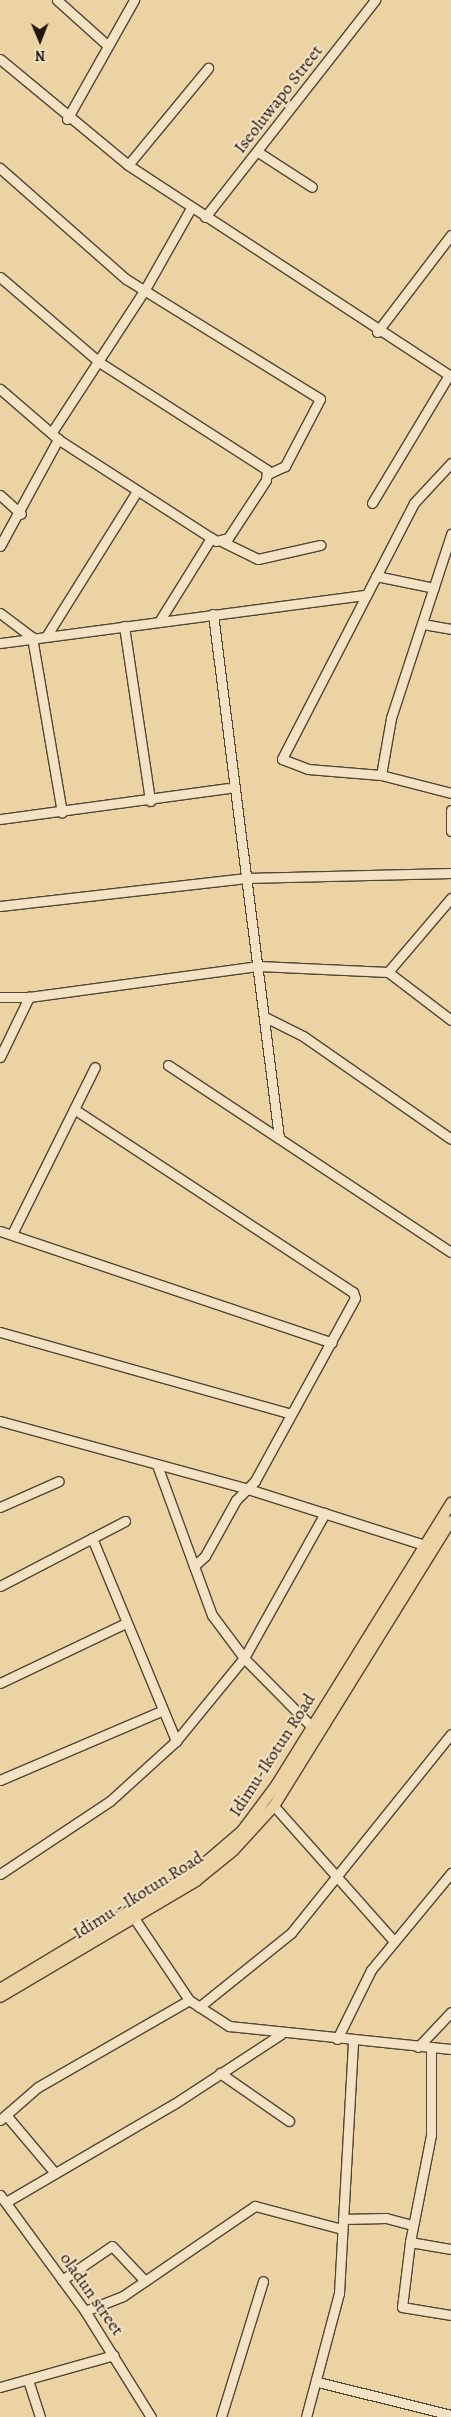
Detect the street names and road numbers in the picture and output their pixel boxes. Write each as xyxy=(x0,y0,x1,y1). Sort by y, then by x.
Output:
street label: Iseoluwapo Street xyxy=(229,40,327,158)
street label: Idimu-Ikotun Road xyxy=(224,1689,320,1821)
street label: Idimu - Ikotun Road xyxy=(69,1846,207,1944)
street label: oladun street xyxy=(55,2248,129,2340)

